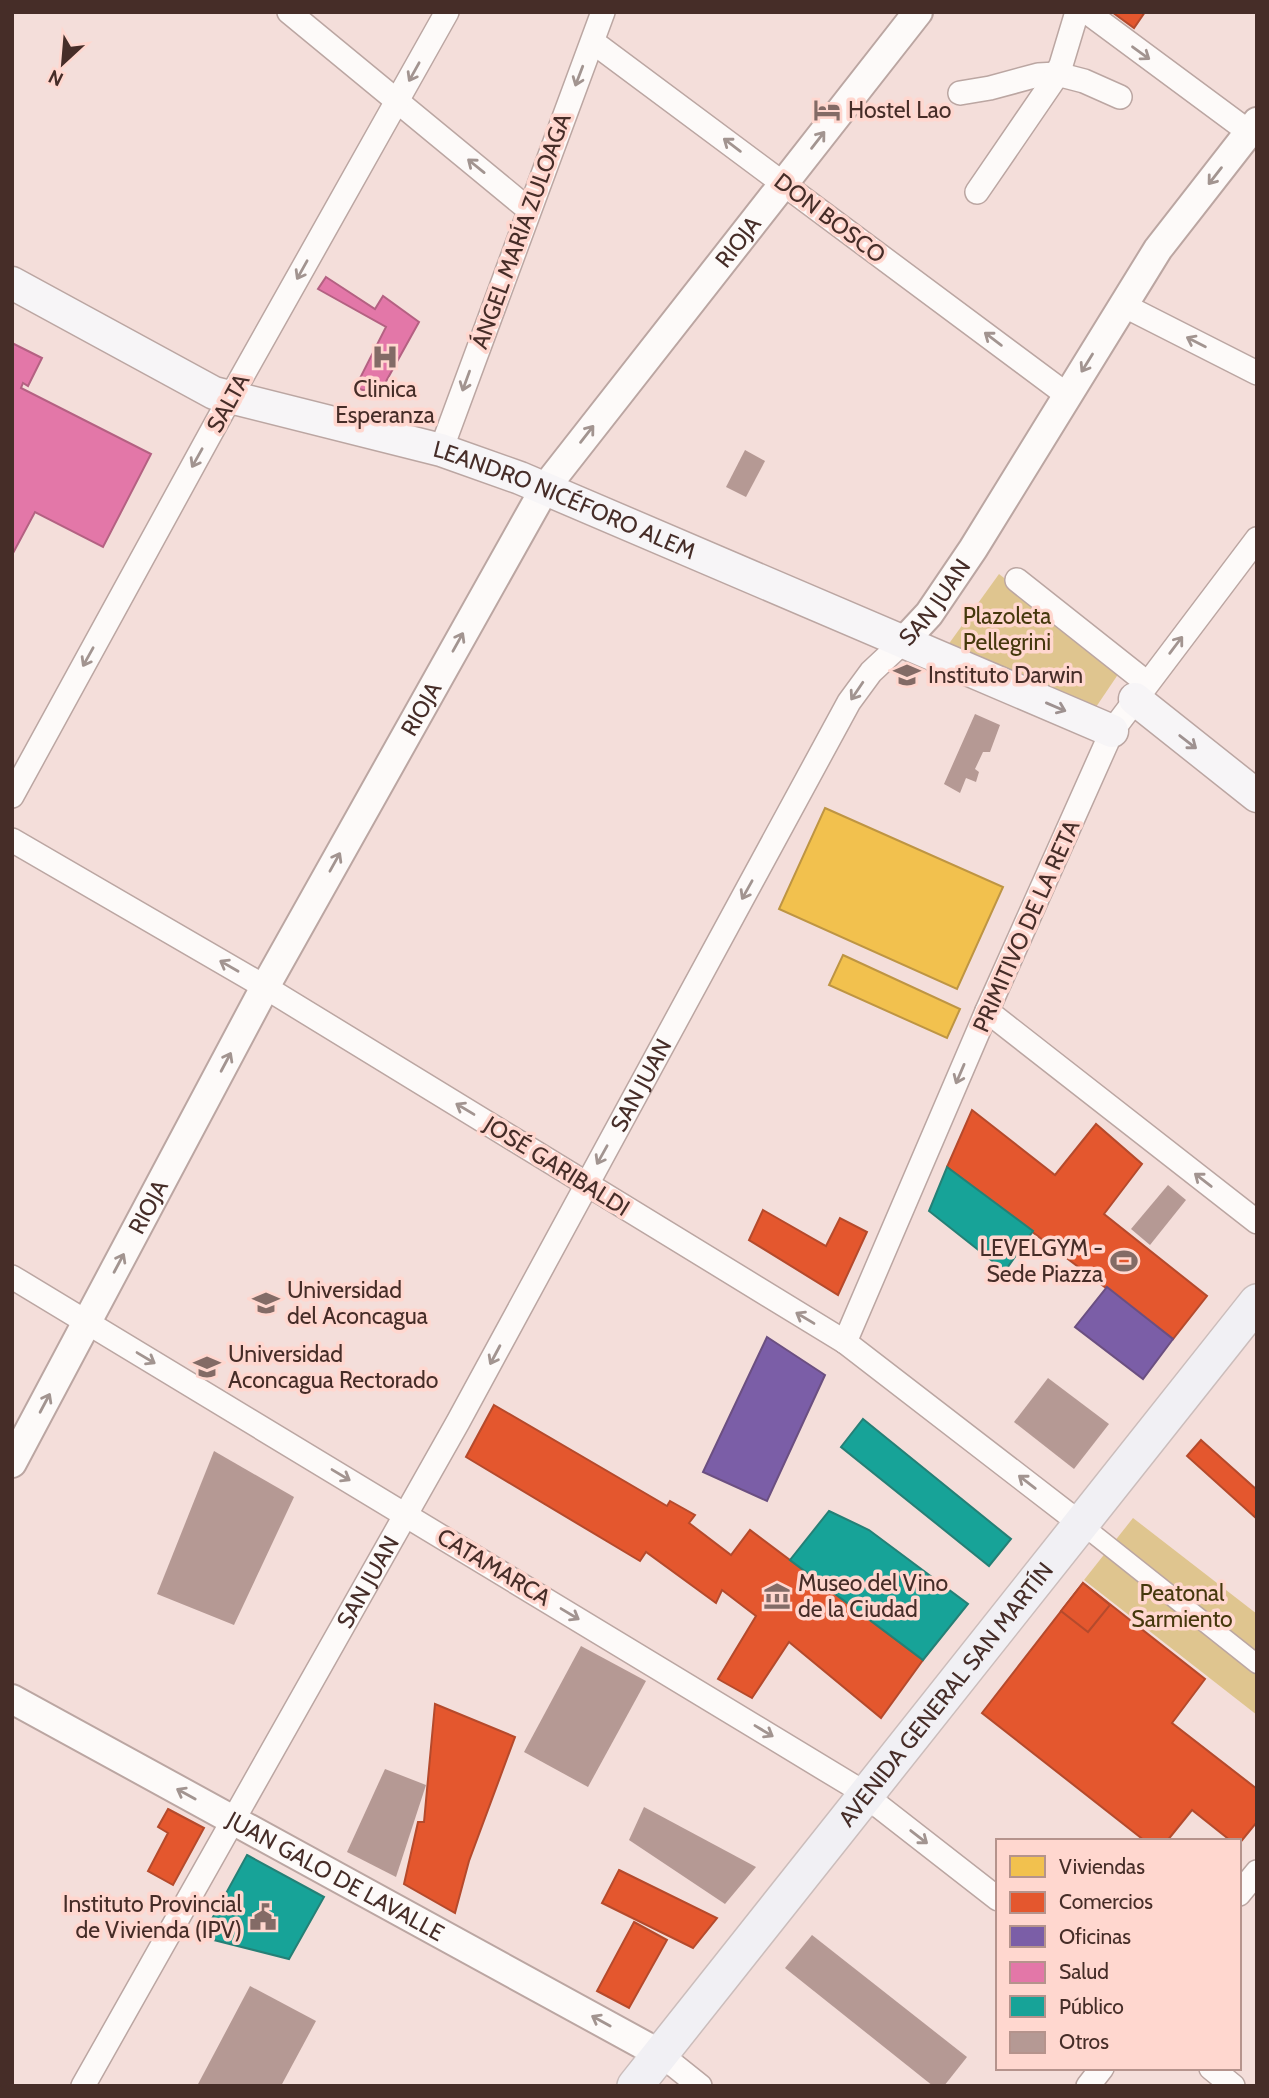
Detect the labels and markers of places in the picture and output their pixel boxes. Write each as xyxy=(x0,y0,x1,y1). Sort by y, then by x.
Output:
hotel icon: Hostel Lao xyxy=(812,95,842,125)
place label: Hostel Lao xyxy=(848,96,951,124)
hospital icon: Clinica Esperanza xyxy=(370,342,400,372)
place label: Clinica Esperanza xyxy=(335,375,435,429)
school or university icon: Instituto Darwin xyxy=(892,660,922,690)
place label: Instituto Darwin xyxy=(928,661,1083,689)
place label: LEVELGYM - Sede Piazza xyxy=(979,1234,1103,1288)
sports icon: LEVELGYM - Sede Piazza xyxy=(1109,1246,1139,1276)
place label: Universidad del Aconcagua xyxy=(287,1276,428,1330)
school or university icon: Universidad del Aconcagua xyxy=(251,1288,281,1318)
place label: Universidad Aconcagua Rectorado xyxy=(228,1340,438,1394)
school or university icon: Universidad Aconcagua Rectorado xyxy=(192,1352,222,1382)
place label: Museo del Vino de la Ciudad xyxy=(798,1569,948,1623)
museum icon: Museo del Vino de la Ciudad xyxy=(762,1581,792,1611)
place label: Instituto Provincial de Vivienda (IPV) xyxy=(63,1890,243,1944)
public building icon: Instituto Provincial de Vivienda (IPV) xyxy=(248,1902,278,1932)

